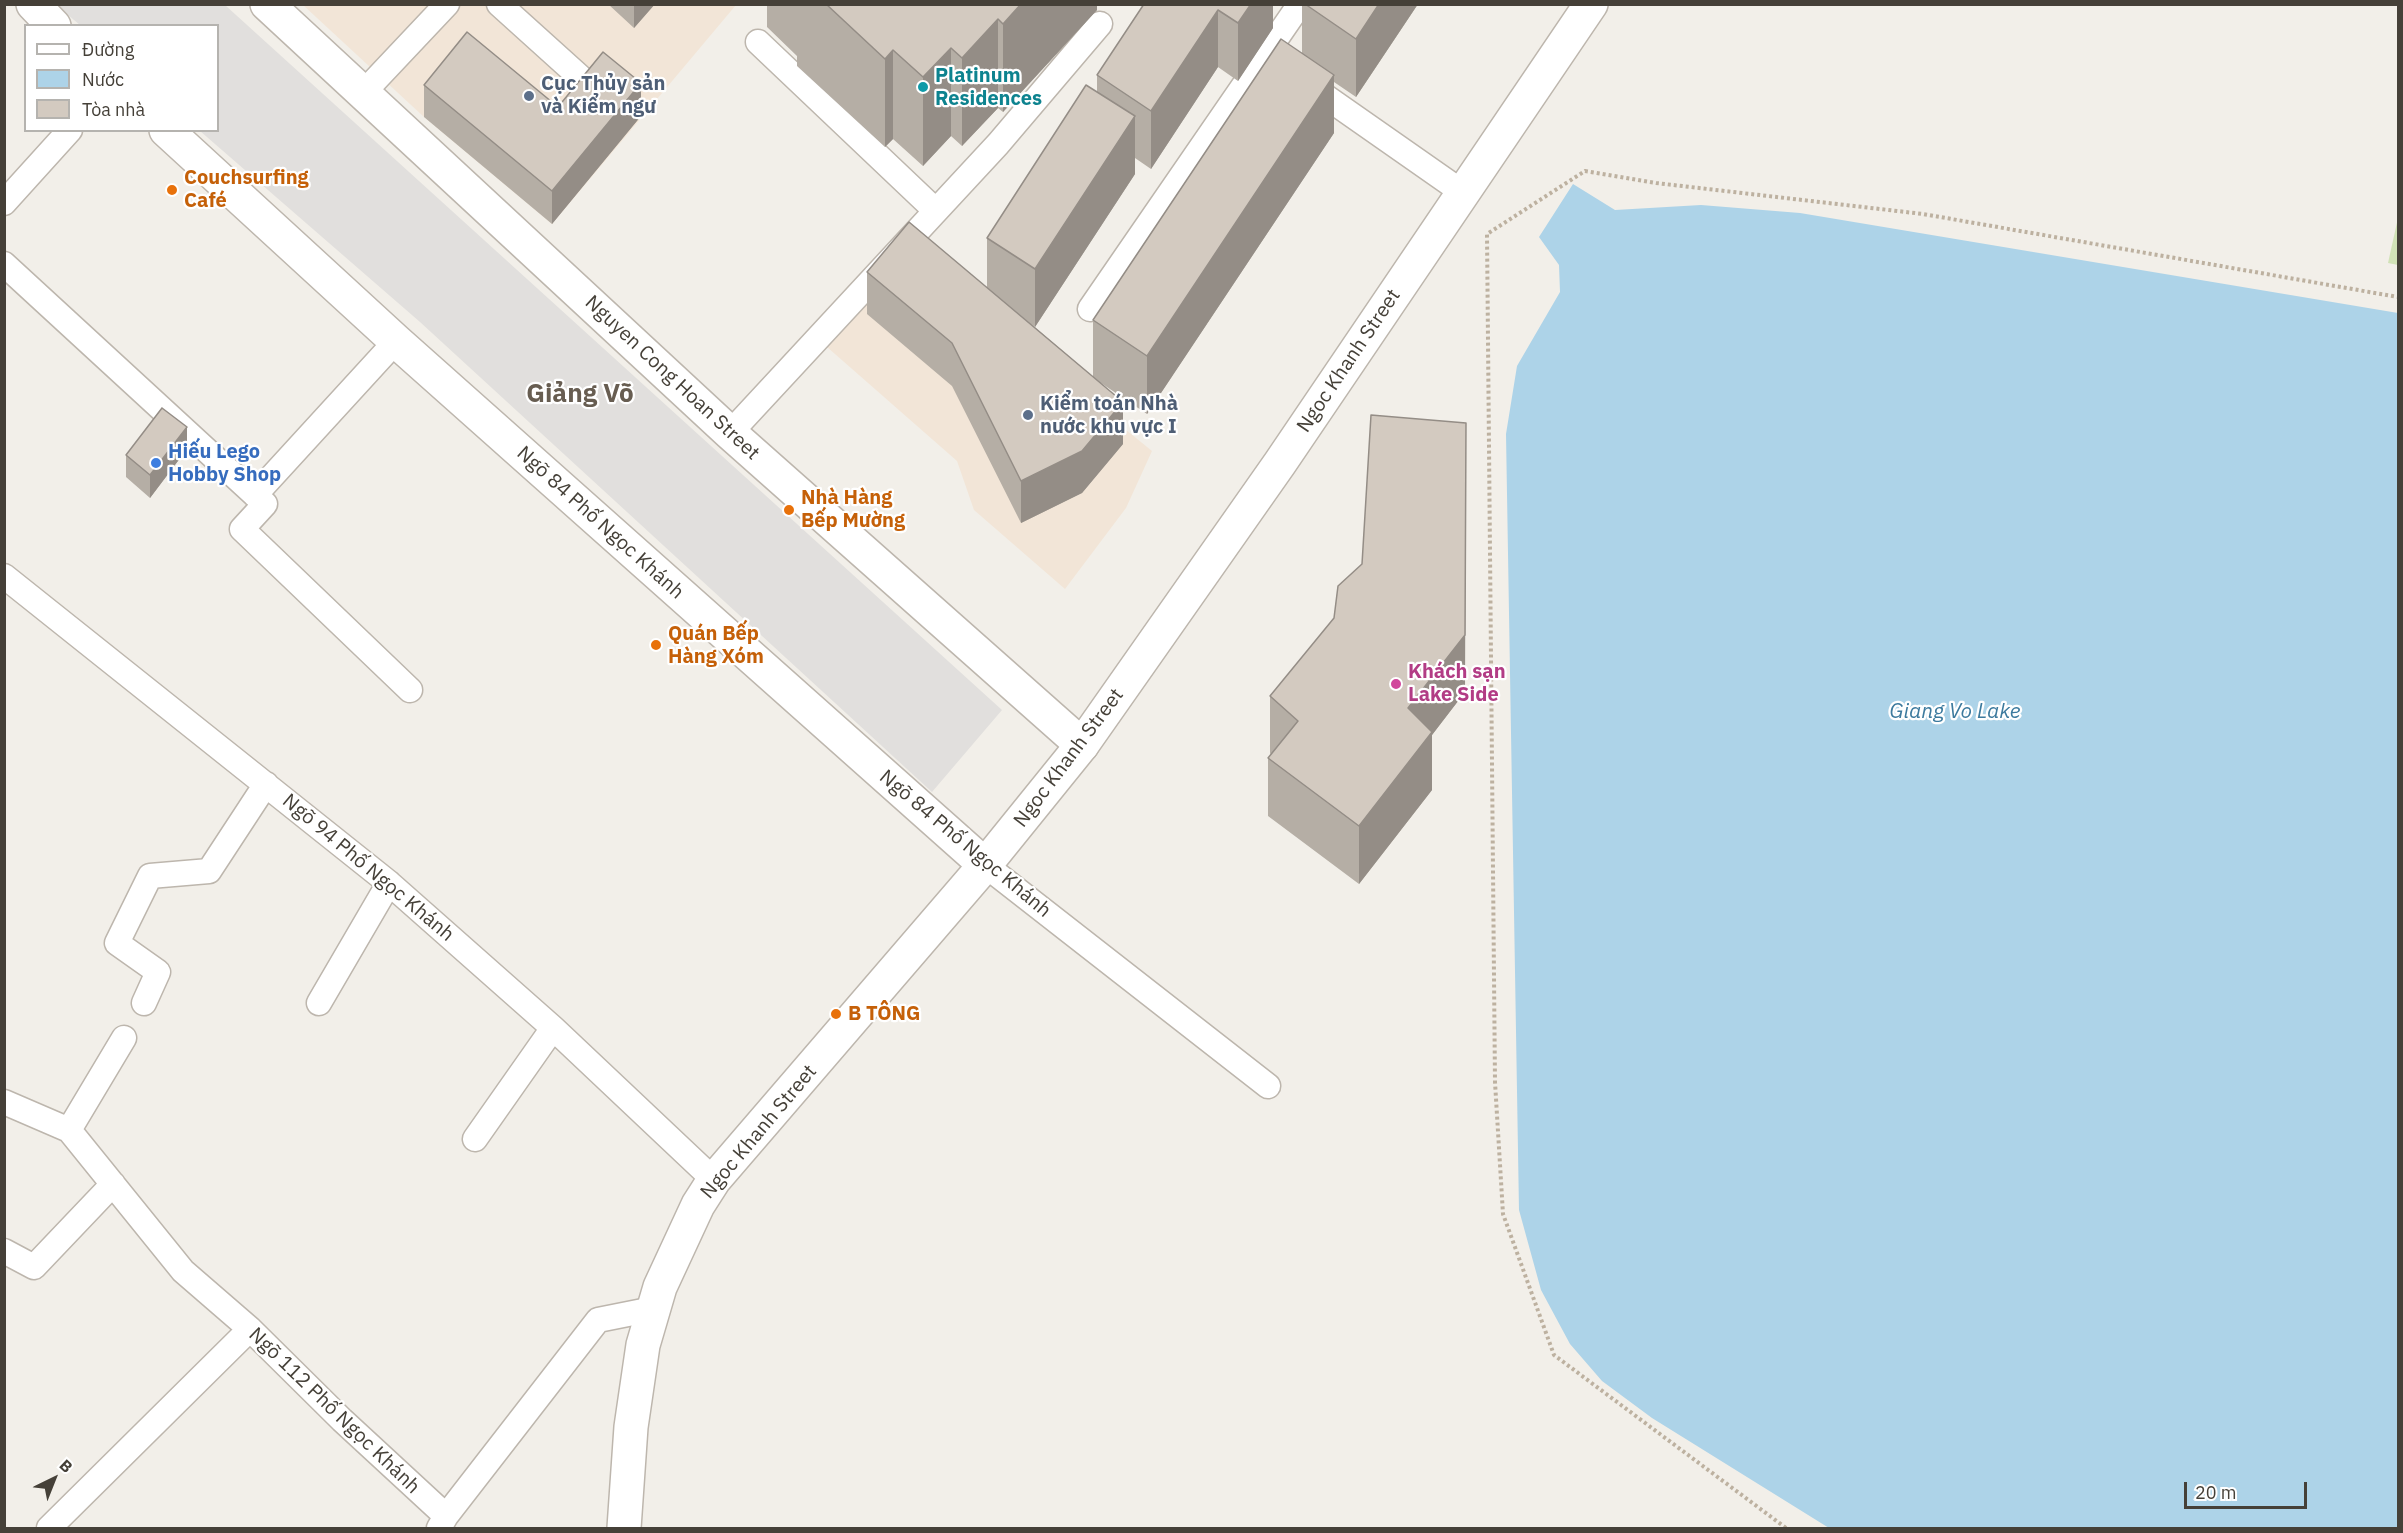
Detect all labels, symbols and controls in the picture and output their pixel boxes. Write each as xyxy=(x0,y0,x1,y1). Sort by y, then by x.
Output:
legend xyxy=(24,24,219,132)
text: Đường xyxy=(82,38,134,61)
place label: Platinum Residences xyxy=(935,64,1042,111)
text: Nước xyxy=(82,68,124,91)
place label: Cục Thủy sản và Kiểm ngư xyxy=(541,72,665,119)
marker: Platinum Residences xyxy=(916,80,930,94)
marker: Cục Thủy sản và Kiểm ngư xyxy=(522,89,536,103)
text: Tòa nhà xyxy=(82,98,145,121)
place label: Couchsurfing Café xyxy=(184,166,309,213)
marker: Couchsurfing Café xyxy=(165,183,179,197)
street label: Ngoc Khanh Street xyxy=(1292,285,1406,437)
street label: Nguyen Cong Hoan Street xyxy=(580,291,764,465)
district label: Giảng Võ xyxy=(526,378,634,410)
place label: Kiểm toán Nhà nước khu vực I xyxy=(1040,392,1178,439)
marker: Kiểm toán Nhà nước khu vực I xyxy=(1021,408,1035,422)
place label: Hiếu Lego Hobby Shop xyxy=(168,440,281,487)
street label: Ngõ 84 Phố Ngọc Khánh xyxy=(511,442,689,604)
marker: Hiếu Lego Hobby Shop xyxy=(149,456,163,470)
place label: Nhà Hàng Bếp Mường xyxy=(801,486,905,533)
marker: Nhà Hàng Bếp Mường xyxy=(782,503,796,517)
place label: Quán Bếp Hàng Xóm xyxy=(668,622,764,669)
marker: Quán Bếp Hàng Xóm xyxy=(649,638,663,652)
place label: Khách sạn Lake Side xyxy=(1408,660,1506,707)
marker: Khách sạn Lake Side xyxy=(1389,677,1403,691)
street label: Ngoc Khanh Street xyxy=(1009,684,1129,832)
water label: Giang Vo Lake xyxy=(1890,699,2020,725)
street label: Ngõ 84 Phố Ngọc Khánh xyxy=(874,765,1056,923)
street label: Ngõ 94 Phố Ngọc Khánh xyxy=(277,789,459,947)
place label: B TÔNG xyxy=(848,1002,920,1026)
marker: B TÔNG xyxy=(829,1007,843,1021)
street label: Ngoc Khanh Street xyxy=(696,1060,822,1204)
street label: Ngõ 112 Phố Ngọc Khánh xyxy=(243,1323,425,1499)
north arrow xyxy=(24,1449,84,1509)
text: B xyxy=(56,1455,77,1477)
scale bar xyxy=(2187,1470,2310,1508)
text: 20 m xyxy=(2195,1481,2237,1504)

